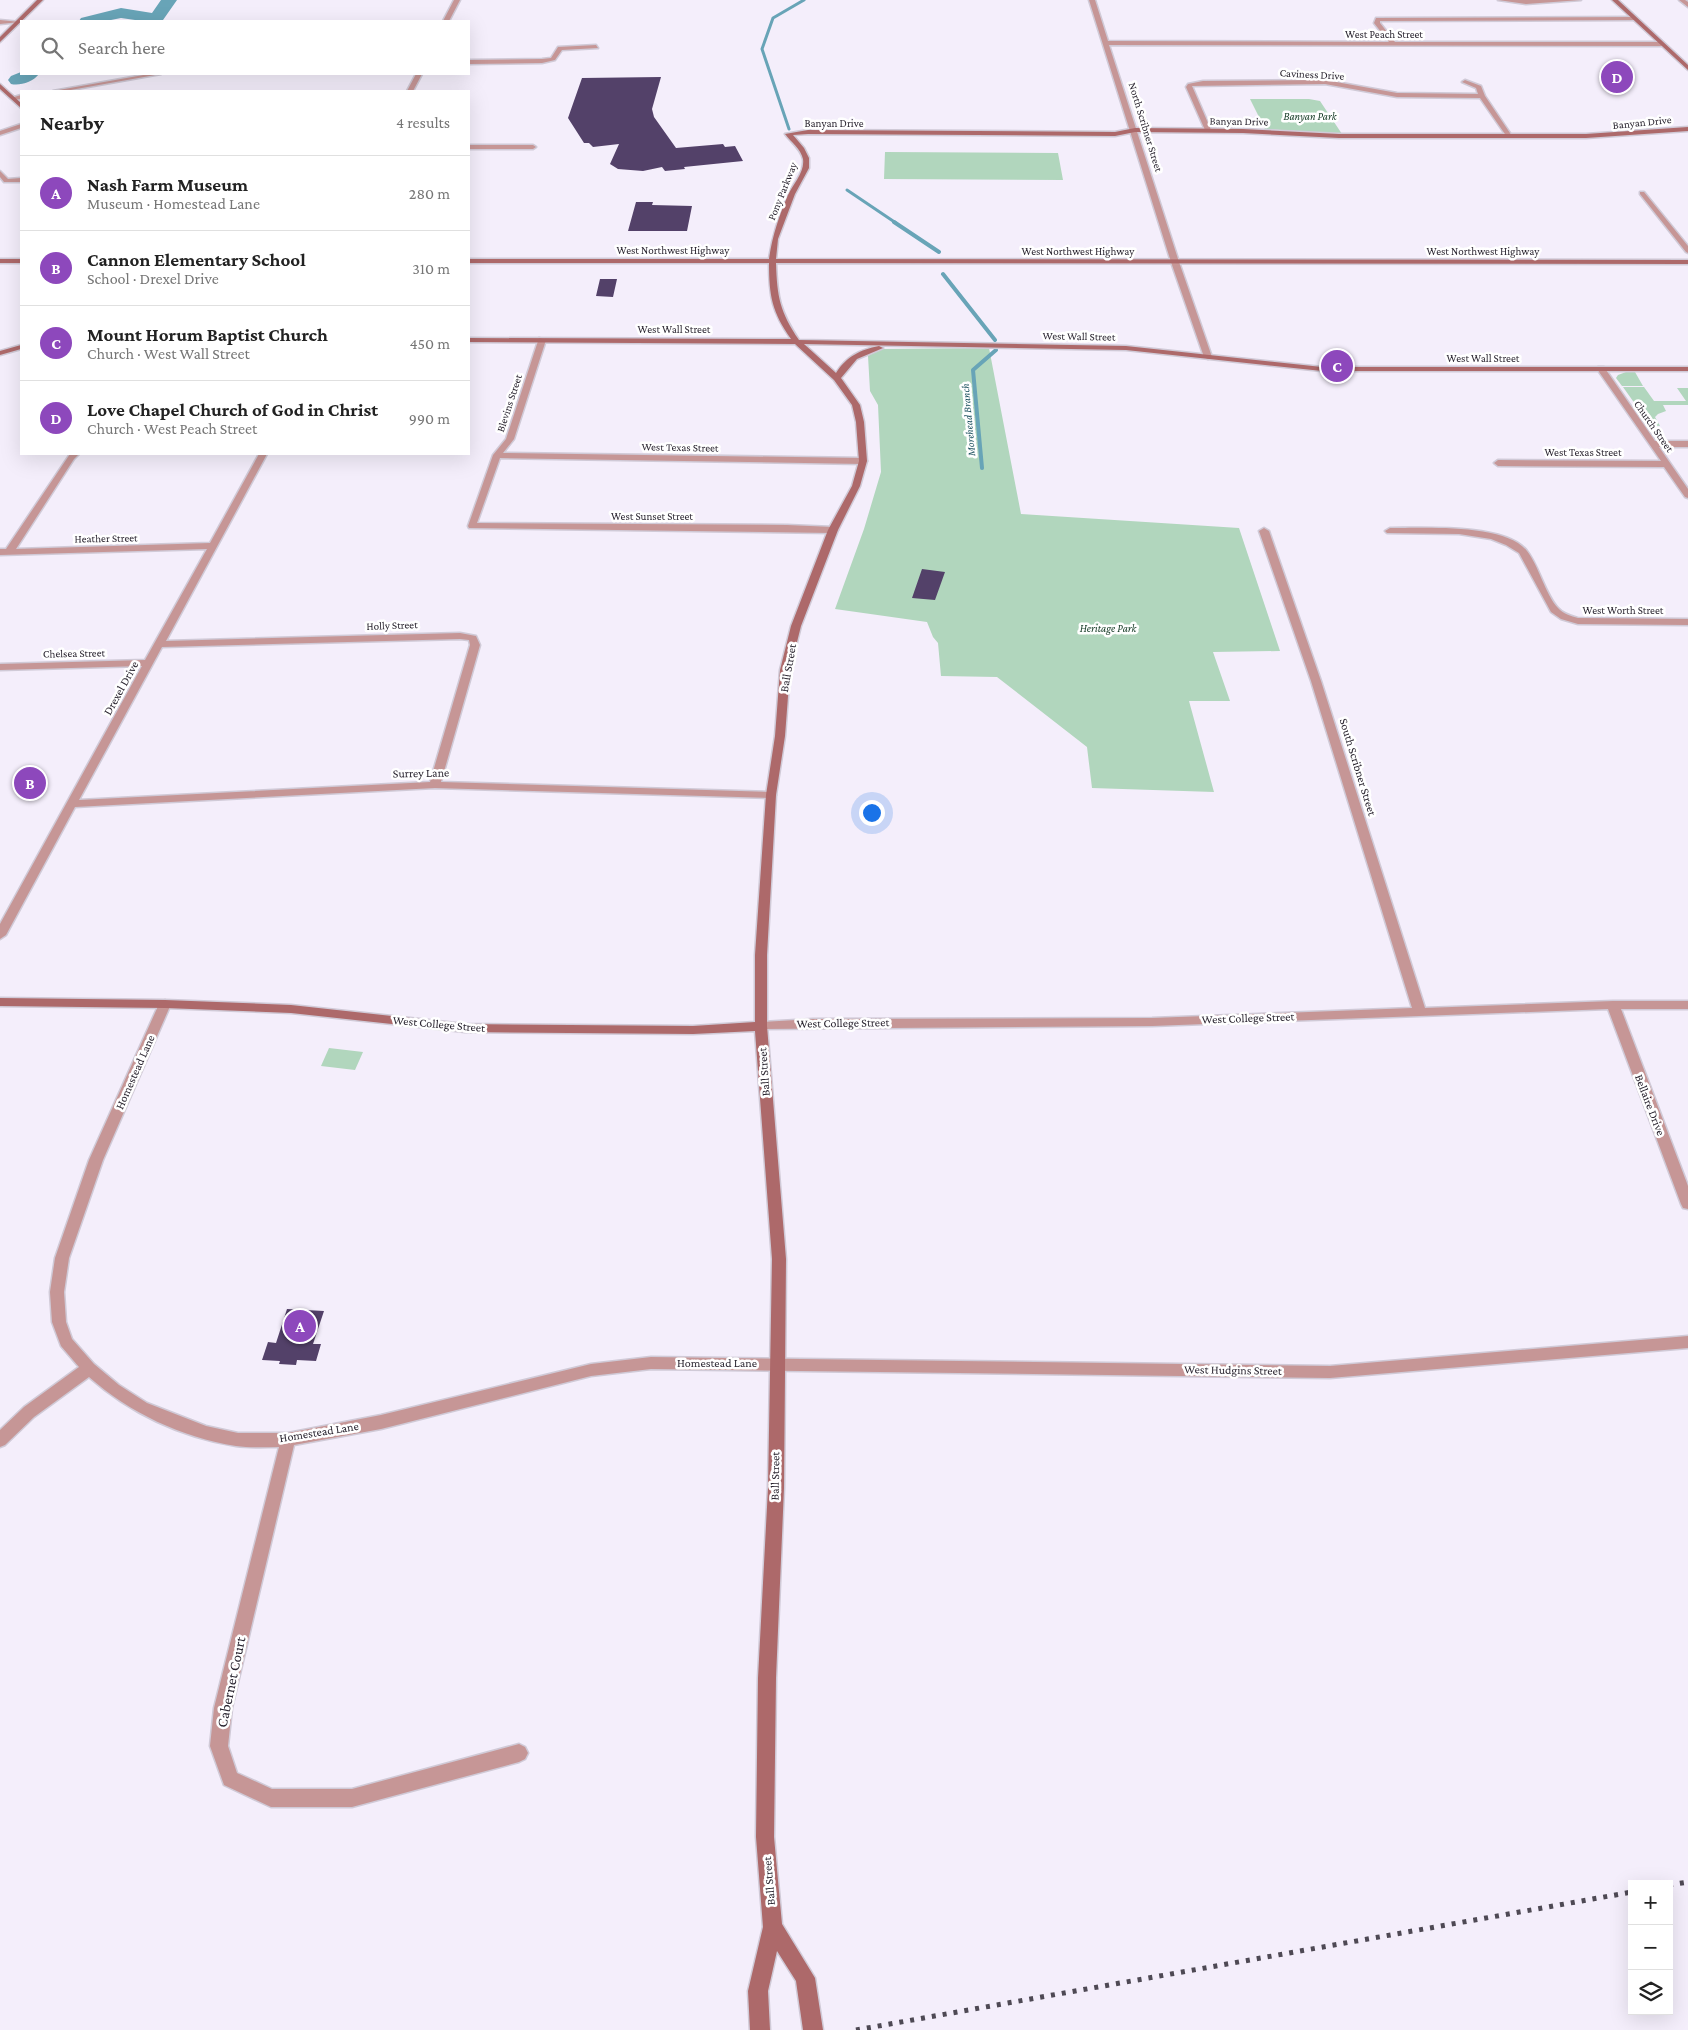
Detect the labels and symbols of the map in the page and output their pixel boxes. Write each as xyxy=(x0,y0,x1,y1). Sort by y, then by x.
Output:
street label: West Peach Street xyxy=(1345,28,1423,40)
pin: D xyxy=(1601,58,1633,96)
street label: Caviness Drive xyxy=(1279,66,1345,82)
street label: North Scribner Street xyxy=(1127,81,1165,173)
park label: Banyan Park xyxy=(1283,110,1338,123)
street label: Banyan Drive xyxy=(1612,113,1672,132)
street label: Banyan Drive xyxy=(1209,114,1269,129)
street label: Banyan Drive xyxy=(805,117,864,130)
street label: Pony Parkway xyxy=(765,159,800,222)
street label: West Northwest Highway xyxy=(617,244,730,257)
street label: West Northwest Highway xyxy=(1022,245,1135,258)
street label: West Northwest Highway xyxy=(1427,245,1540,258)
street label: West Wall Street xyxy=(638,323,711,335)
street label: West Wall Street xyxy=(1042,329,1116,343)
pin: C xyxy=(1321,347,1353,385)
street label: West Wall Street xyxy=(1447,352,1520,364)
street label: Blevins Street xyxy=(494,372,524,433)
water label: Morehead Branch xyxy=(959,383,977,458)
street label: Church Street xyxy=(1632,398,1676,454)
street label: West Texas Street xyxy=(641,440,719,454)
street label: West Texas Street xyxy=(1544,446,1622,458)
street label: West Sunset Street xyxy=(611,510,693,522)
street label: Heather Street xyxy=(74,531,138,545)
street label: West Worth Street xyxy=(1583,604,1664,616)
street label: Holly Street xyxy=(366,618,418,633)
park label: Heritage Park xyxy=(1080,622,1138,635)
street label: Ball Street xyxy=(777,642,799,693)
street label: Chelsea Street xyxy=(43,646,106,660)
street label: Drexel Drive xyxy=(100,659,142,717)
street label: South Scribner Street xyxy=(1337,717,1380,818)
pin: B xyxy=(14,764,46,802)
street label: Surrey Lane xyxy=(393,766,449,780)
your location xyxy=(859,800,885,826)
street label: West College Street xyxy=(1201,1009,1296,1027)
street label: West College Street xyxy=(392,1013,487,1035)
street label: West College Street xyxy=(797,1015,890,1031)
street label: Homestead Lane xyxy=(112,1033,158,1111)
street label: Ball Street xyxy=(755,1046,773,1097)
street label: Bellaire Drive xyxy=(1632,1072,1668,1138)
pin: A xyxy=(284,1307,316,1345)
street label: Homestead Lane xyxy=(677,1356,757,1370)
street label: West Hudgins Street xyxy=(1184,1362,1283,1378)
street label: Homestead Lane xyxy=(278,1419,360,1445)
street label: Ball Street xyxy=(768,1450,782,1501)
street label: Cabernet Court xyxy=(214,1634,249,1729)
street label: Ball Street xyxy=(760,1855,778,1906)

